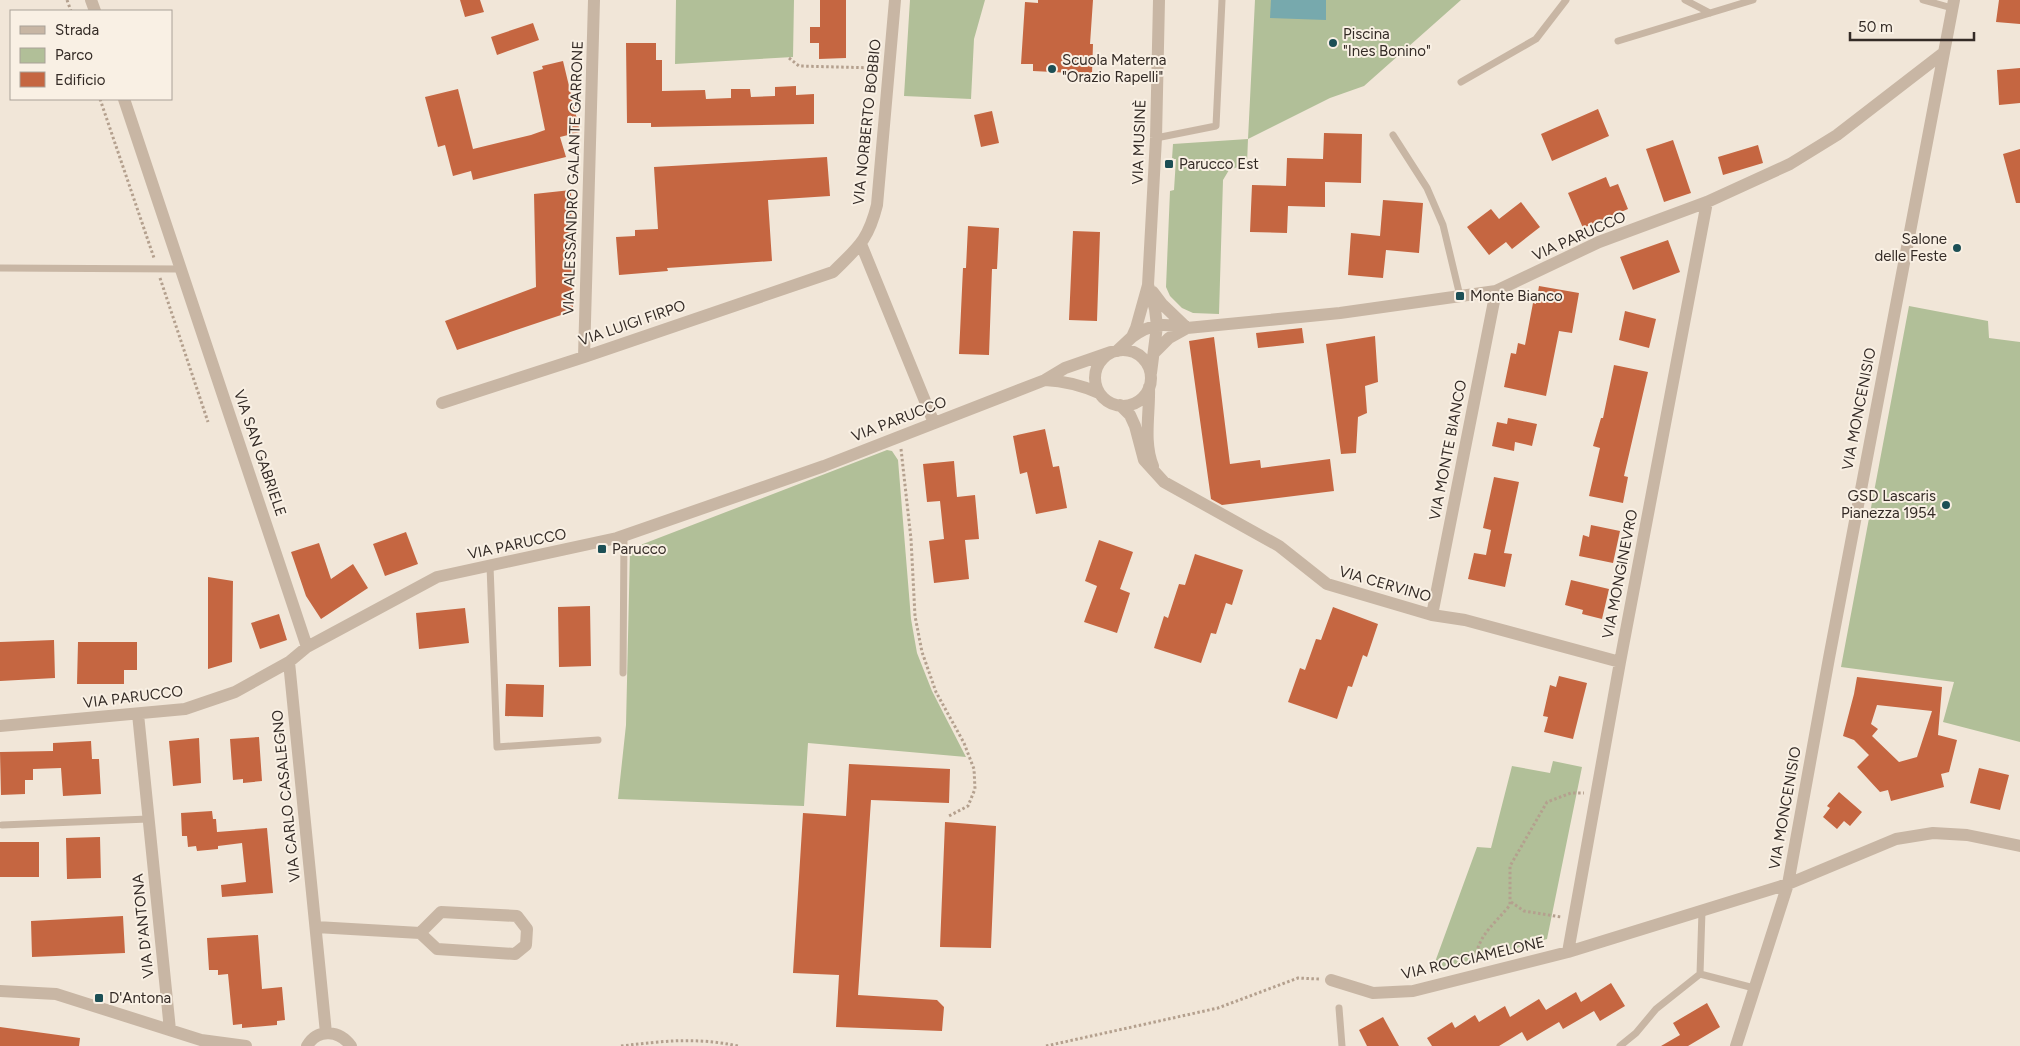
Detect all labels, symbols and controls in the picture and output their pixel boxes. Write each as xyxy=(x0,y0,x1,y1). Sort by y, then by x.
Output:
legend xyxy=(10,10,172,100)
scale bar xyxy=(1850,10,1974,42)
text: 50 m xyxy=(1858,18,1893,36)
text: Strada xyxy=(55,21,99,39)
place label: Piscina "Ines Bonino" xyxy=(1343,25,1431,60)
marker: Piscina "Ines Bonino" xyxy=(1327,37,1339,49)
street label: VIA NORBERTO BOBBIO xyxy=(849,38,885,206)
street label: VIA ALESSANDRO GALANTE GARRONE xyxy=(559,40,587,316)
text: Parco xyxy=(55,46,93,64)
place label: Scuola Materna "Orazio Rapelli" xyxy=(1062,51,1166,86)
marker: Scuola Materna "Orazio Rapelli" xyxy=(1046,63,1058,75)
text: Edificio xyxy=(55,71,106,89)
street label: VIA MUSINÈ xyxy=(1129,99,1149,185)
place label: Parucco Est xyxy=(1179,155,1259,173)
marker: Parucco Est xyxy=(1163,158,1175,170)
street label: VIA PARUCCO xyxy=(1529,207,1629,265)
place label: Salone delle Feste xyxy=(1874,230,1947,265)
marker: Salone delle Feste xyxy=(1951,242,1963,254)
place label: Monte Bianco xyxy=(1470,287,1563,305)
marker: Monte Bianco xyxy=(1454,290,1466,302)
street label: VIA LUIGI FIRPO xyxy=(576,296,688,350)
street label: VIA MONCENISIO xyxy=(1838,346,1880,472)
street label: VIA MONTE BIANCO xyxy=(1426,378,1470,522)
street label: VIA SAN GABRIELE xyxy=(230,387,290,519)
street label: VIA PARUCCO xyxy=(849,393,949,445)
place label: GSD Lascaris Pianezza 1954 xyxy=(1841,487,1936,522)
marker: GSD Lascaris Pianezza 1954 xyxy=(1940,499,1952,511)
street label: VIA MONGINEVRO xyxy=(1599,508,1641,640)
street label: VIA PARUCCO xyxy=(466,525,568,563)
place label: Parucco xyxy=(612,540,667,558)
marker: Parucco xyxy=(596,543,608,555)
street label: VIA CERVINO xyxy=(1337,562,1433,606)
street label: VIA PARUCCO xyxy=(82,682,184,712)
street label: VIA CARLO CASALEGNO xyxy=(268,709,304,883)
street label: VIA MONCENISIO xyxy=(1765,745,1805,871)
street label: VIA D'ANTONA xyxy=(129,873,157,979)
street label: VIA ROCCIAMELONE xyxy=(1400,933,1546,983)
place label: D'Antona xyxy=(109,989,171,1007)
marker: D'Antona xyxy=(93,992,105,1004)

